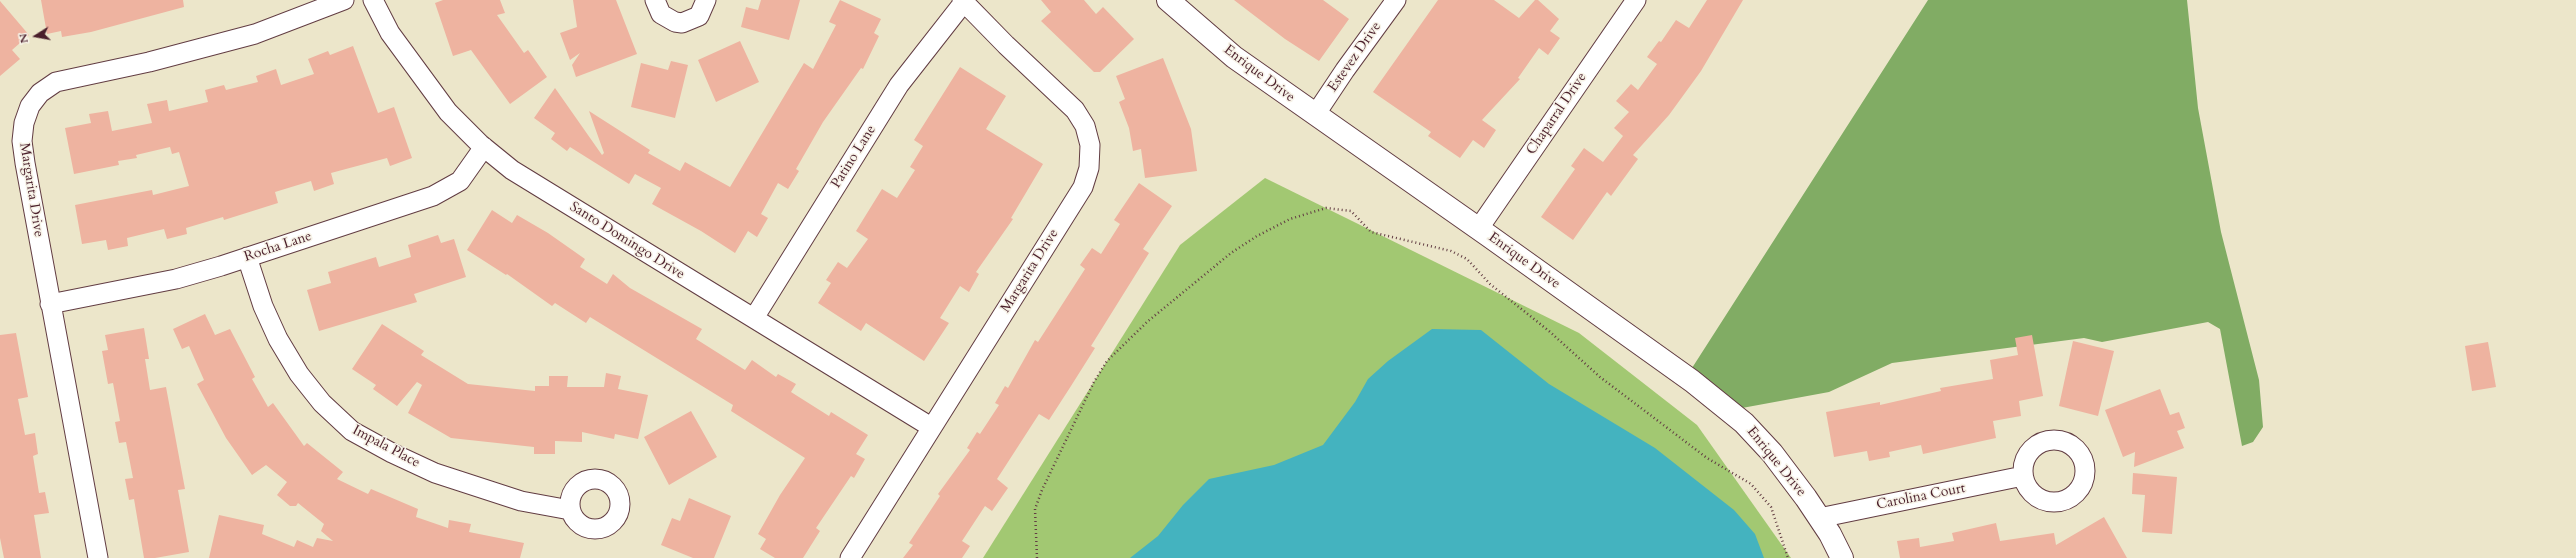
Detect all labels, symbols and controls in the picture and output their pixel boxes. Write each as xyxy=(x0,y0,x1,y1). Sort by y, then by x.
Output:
north arrow xyxy=(16,16,56,56)
street label: Estevez Drive xyxy=(1325,19,1385,95)
text: N xyxy=(15,32,32,45)
street label: Enrique Drive xyxy=(1220,42,1298,106)
street label: Chaparral Drive xyxy=(1523,70,1591,158)
street label: Patino Lane xyxy=(828,123,880,191)
street label: Margarita Drive xyxy=(15,142,47,238)
street label: Santo Domingo Drive xyxy=(566,199,688,283)
street label: Margarita Drive xyxy=(998,226,1062,316)
street label: Rocha Lane xyxy=(242,228,314,266)
street label: Enrique Drive xyxy=(1485,229,1563,293)
street label: Impala Place xyxy=(349,422,423,472)
street label: Enrique Drive xyxy=(1743,424,1809,500)
street label: Carolina Court xyxy=(1875,480,1967,514)

